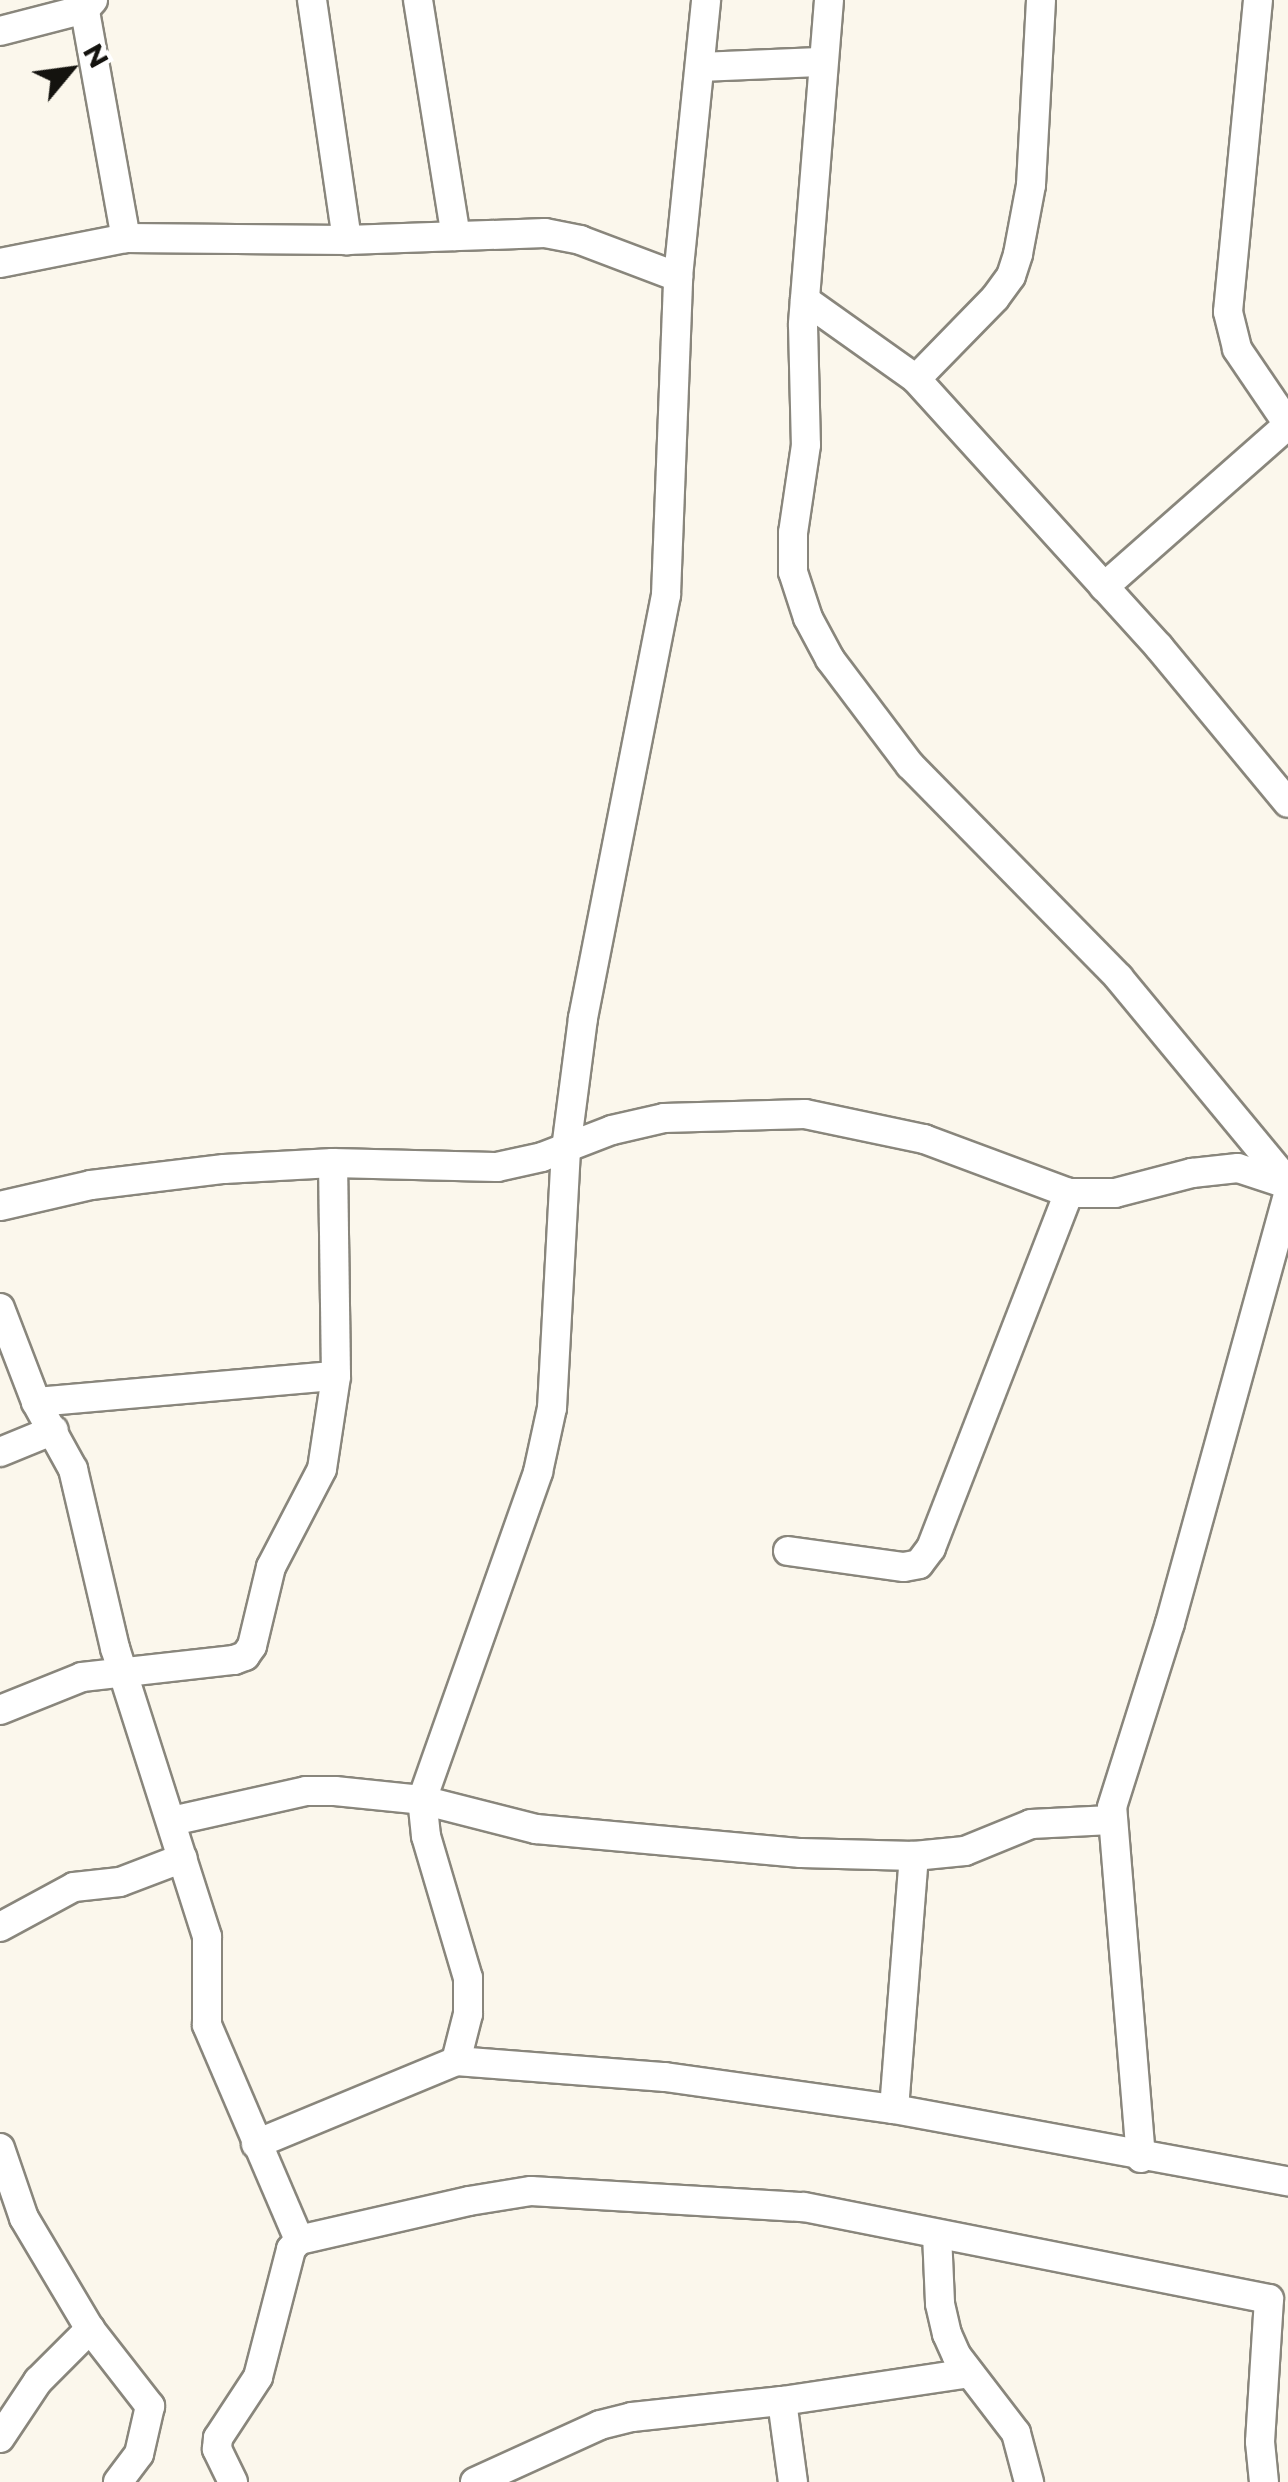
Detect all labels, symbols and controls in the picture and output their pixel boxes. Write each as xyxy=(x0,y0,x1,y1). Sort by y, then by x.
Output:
north arrow xyxy=(20,20,120,120)
text: N xyxy=(76,37,117,74)

